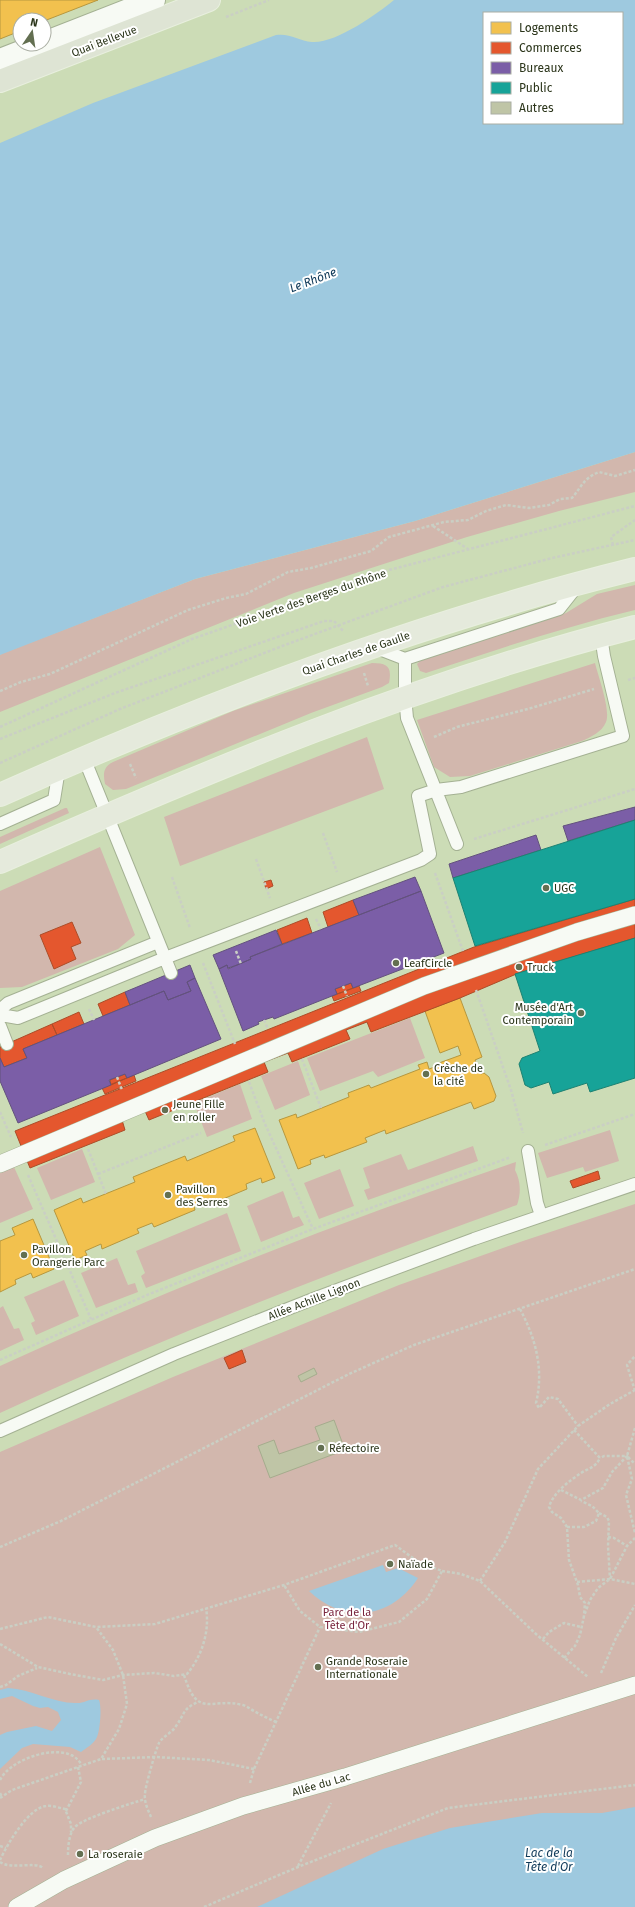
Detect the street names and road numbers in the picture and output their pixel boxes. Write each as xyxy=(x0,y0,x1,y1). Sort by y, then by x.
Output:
street label: Quai Bellevue xyxy=(70,23,139,60)
street label: Voie Verte des Berges du Rhône xyxy=(234,567,388,630)
street label: Quai Charles de Gaulle xyxy=(301,629,412,678)
street label: Allée Achille Lignon xyxy=(266,1276,362,1323)
street label: Allée du Lac xyxy=(290,1770,352,1799)

